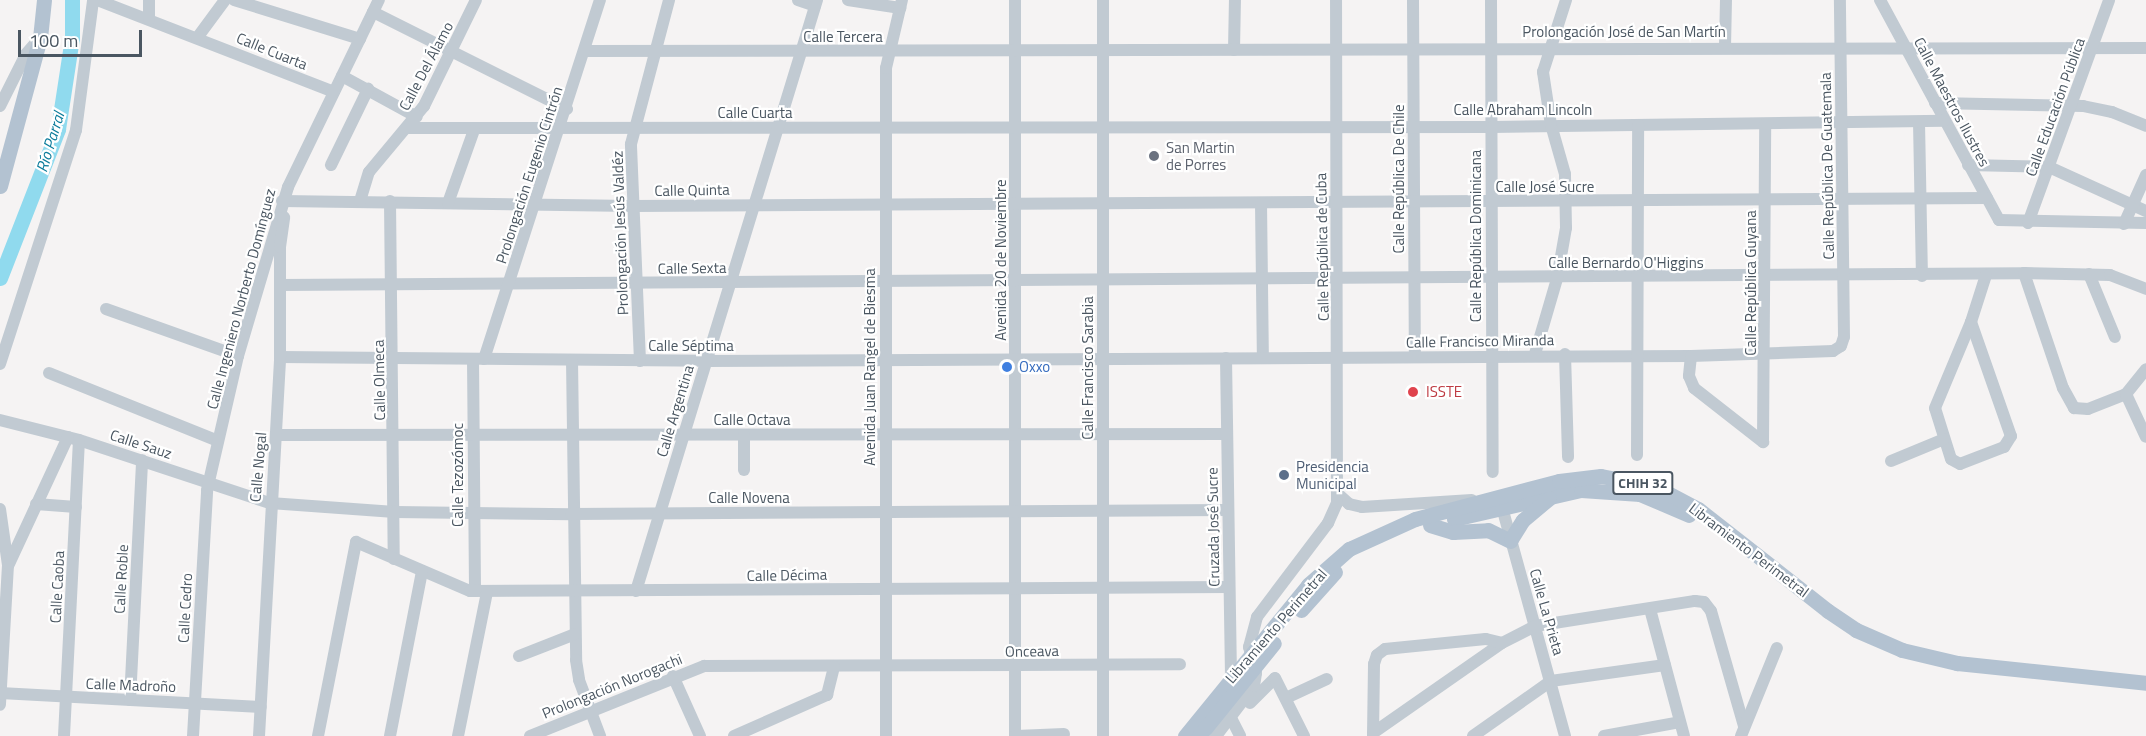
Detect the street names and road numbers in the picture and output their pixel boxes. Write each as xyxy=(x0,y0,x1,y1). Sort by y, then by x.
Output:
street label: Calle Del Álamo xyxy=(395,19,457,113)
street label: Prolongación José de San Martín xyxy=(1522,23,1726,41)
street label: Calle Tercera xyxy=(803,28,883,46)
street label: Calle Cuarta xyxy=(234,29,310,73)
street label: Calle Maestros Ilustres xyxy=(1910,34,1994,170)
street label: Calle Educación Pública xyxy=(2022,35,2088,179)
street label: Calle República De Guatemala xyxy=(1816,72,1838,260)
street label: Prolongación Eugenio Cintrón xyxy=(492,84,566,266)
street label: Calle Abraham Lincoln xyxy=(1454,101,1592,119)
street label: Calle Cuarta xyxy=(718,104,792,122)
street label: Calle República De Chile xyxy=(1390,104,1408,254)
street label: Calle República Dominicana xyxy=(1467,150,1485,322)
street label: Prolongación Jesús Valdéz xyxy=(608,151,632,315)
street label: Calle República de Cuba xyxy=(1312,173,1332,321)
street label: Calle José Sucre xyxy=(1496,178,1594,196)
street label: Avenida 20 de Noviembre xyxy=(992,179,1010,341)
street label: Calle Quinta xyxy=(654,180,730,200)
street label: Calle Ingeniero Norberto Domínguez xyxy=(203,187,279,411)
street label: Calle República Guyana xyxy=(1742,210,1760,356)
street label: Calle Bernardo O'Higgins xyxy=(1548,254,1704,272)
street label: Calle Sexta xyxy=(658,258,726,278)
street label: Avenida Juan Rangel de Biesma xyxy=(861,268,879,466)
street label: Calle Francisco Sarabia xyxy=(1079,296,1097,440)
street label: Calle Francisco Miranda xyxy=(1406,331,1554,351)
street label: Calle Séptima xyxy=(648,337,734,355)
street label: Calle Olmeca xyxy=(369,339,389,421)
street label: Calle Argentina xyxy=(653,363,697,459)
street label: Calle Octava xyxy=(713,411,791,429)
street label: Calle Tezozómoc xyxy=(449,423,467,527)
street label: Calle Sauz xyxy=(108,426,174,462)
street label: Calle Nogal xyxy=(246,431,270,503)
street label: Cruzada José Sucre xyxy=(1203,467,1223,587)
road number: CHIH 32 xyxy=(1612,472,1674,494)
street label: Calle Novena xyxy=(708,489,790,507)
street label: Libramiento Perimetral xyxy=(1686,499,1812,601)
street label: Calle Roble xyxy=(110,544,132,614)
street label: Calle Caoba xyxy=(46,550,68,624)
street label: Calle Décima xyxy=(747,565,827,585)
street label: Libramiento Perimetral xyxy=(1222,565,1330,687)
street label: Calle La Prieta xyxy=(1526,567,1568,657)
street label: Calle Cedro xyxy=(174,573,196,643)
street label: Onceava xyxy=(1005,642,1059,660)
street label: Prolongación Norogachi xyxy=(539,650,685,722)
street label: Calle Madroño xyxy=(85,674,177,696)

